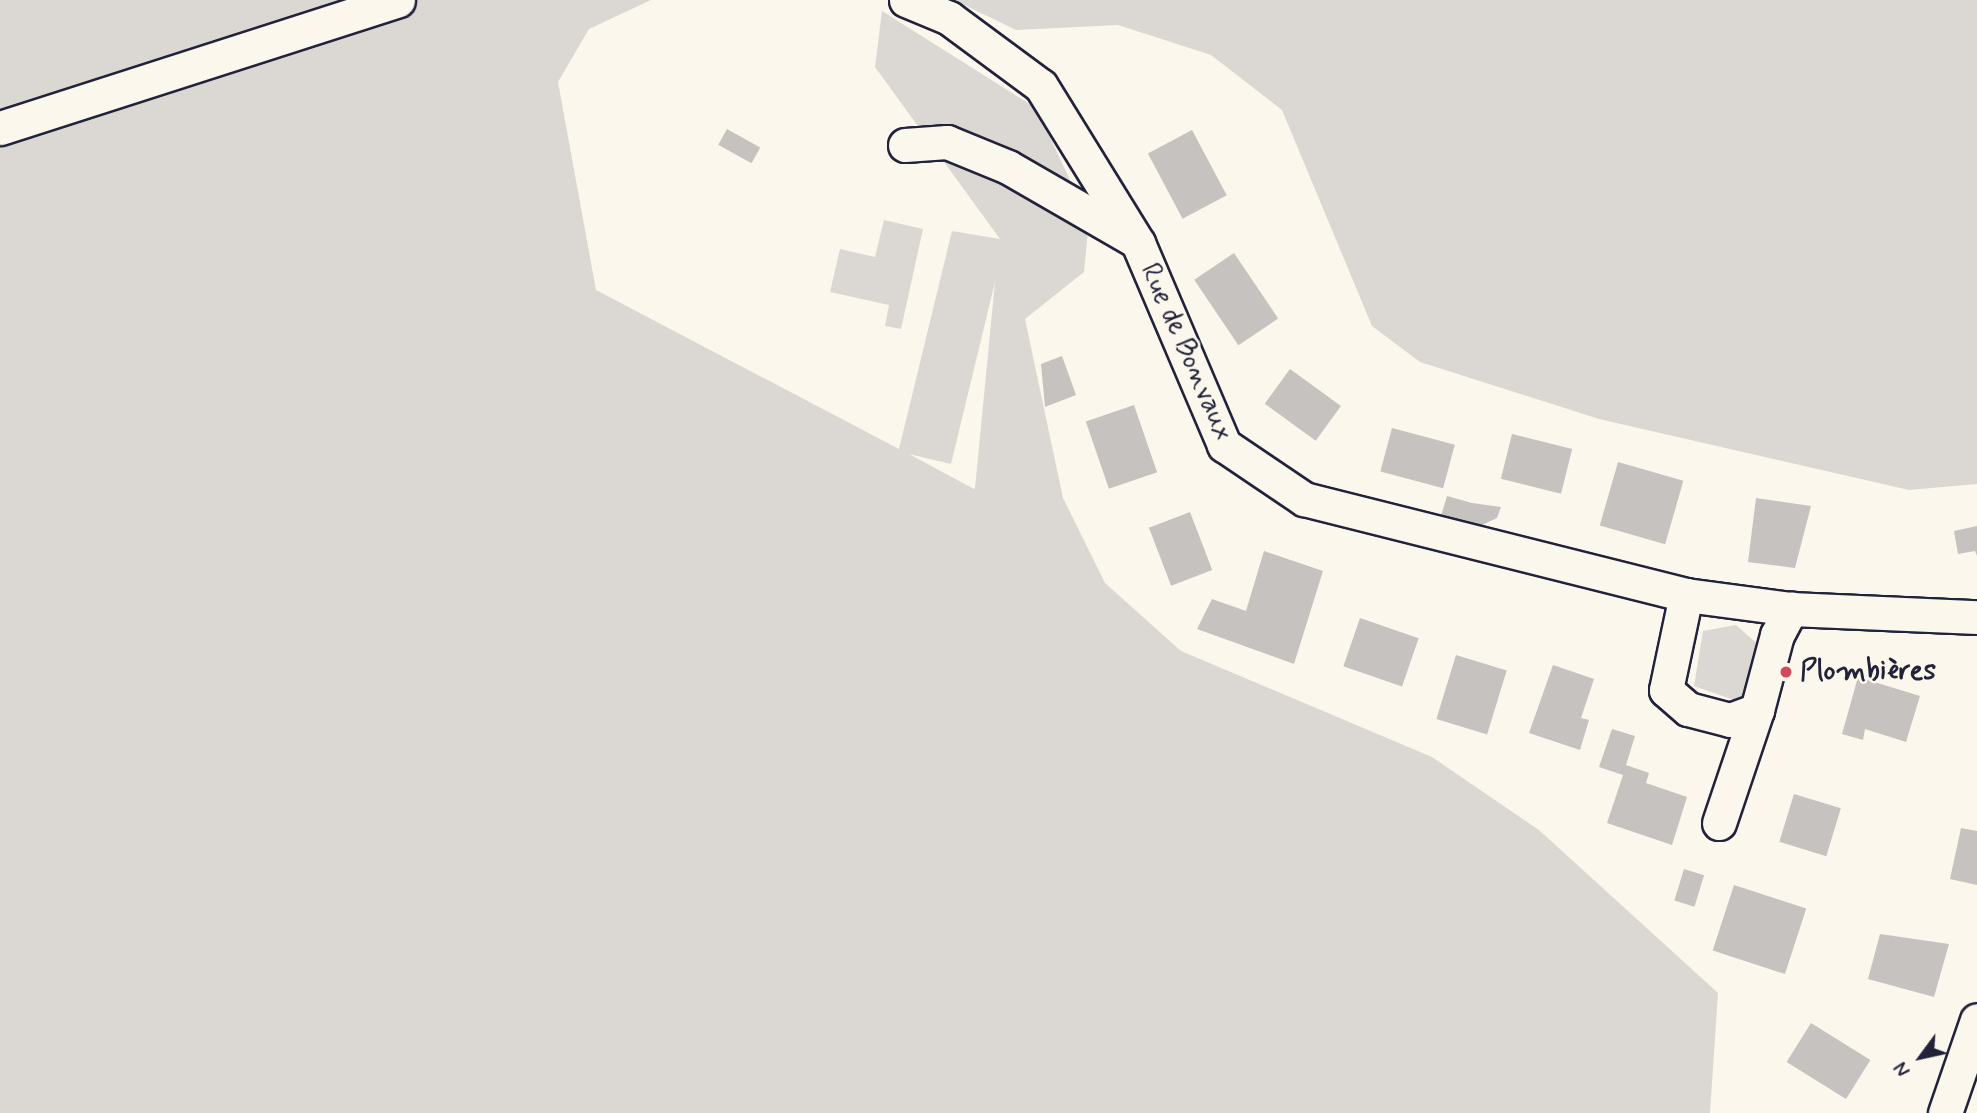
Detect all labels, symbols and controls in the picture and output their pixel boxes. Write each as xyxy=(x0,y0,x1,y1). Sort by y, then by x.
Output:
street label: Rue de Bonvaux xyxy=(1133,260,1239,444)
place label: Plombières xyxy=(1800,655,1936,689)
marker: Plombières xyxy=(1778,664,1794,680)
north arrow xyxy=(1886,1022,1956,1092)
text: N xyxy=(1889,1057,1917,1081)

